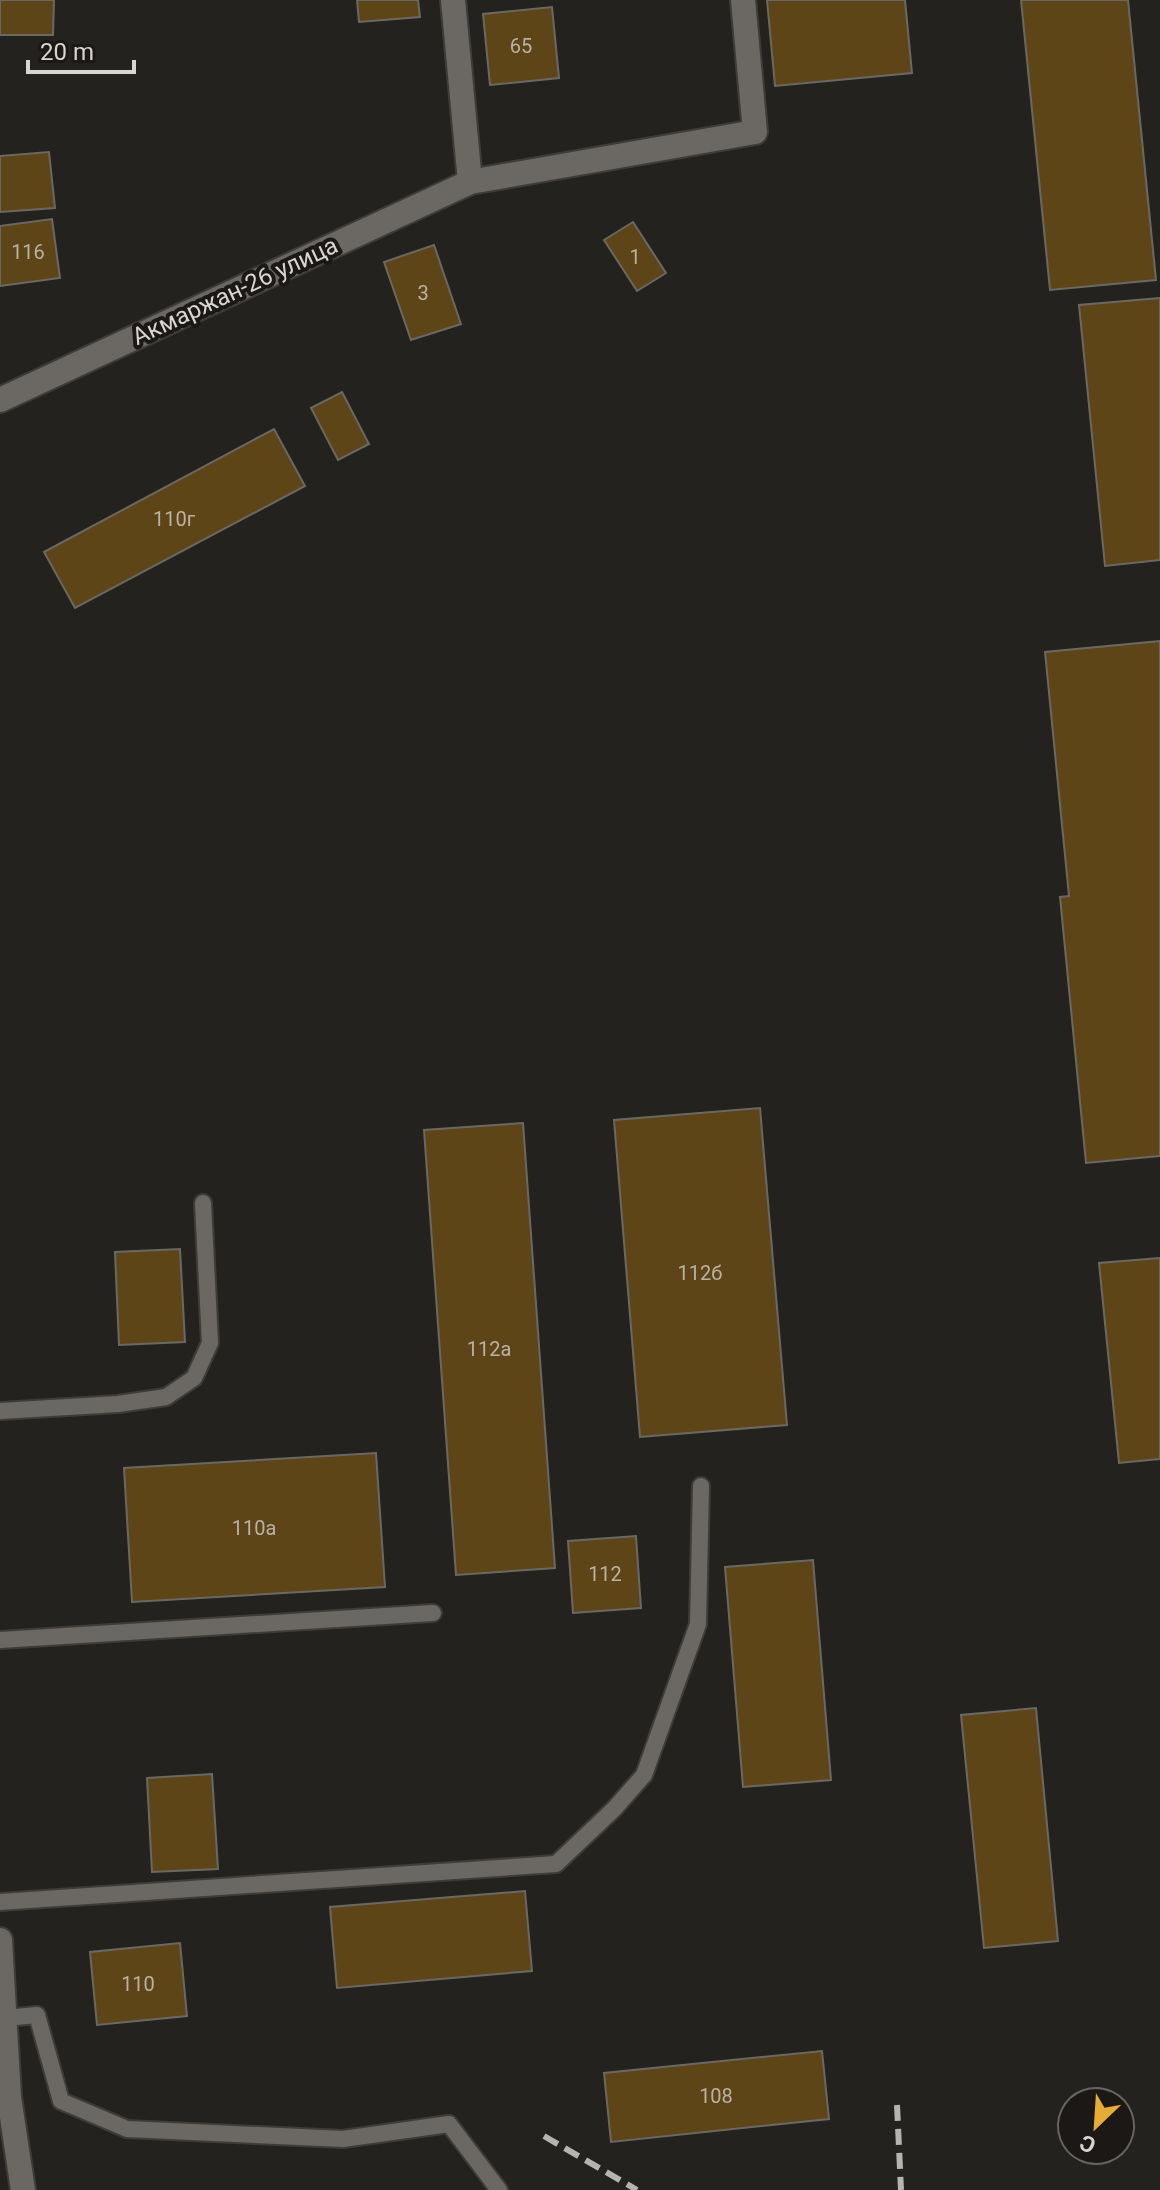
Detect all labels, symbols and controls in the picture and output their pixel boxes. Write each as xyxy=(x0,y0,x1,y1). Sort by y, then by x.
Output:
scale bar xyxy=(28,24,134,74)
house number: 65 xyxy=(510,34,532,58)
text: 20 m xyxy=(40,38,94,66)
street label: Акмаржан-26 улица xyxy=(128,231,342,351)
house number: 116 xyxy=(11,240,45,264)
house number: 1 xyxy=(629,245,641,269)
house number: 3 xyxy=(417,281,429,305)
house number: 110г xyxy=(153,507,196,531)
house number: 112б xyxy=(678,1261,722,1285)
house number: 112а xyxy=(467,1337,511,1361)
house number: 110а xyxy=(232,1516,276,1540)
house number: 112 xyxy=(588,1562,622,1586)
house number: 110 xyxy=(121,1972,155,1996)
house number: 108 xyxy=(699,2084,733,2108)
north arrow xyxy=(1056,2086,1136,2166)
text: С xyxy=(1076,2129,1100,2158)

